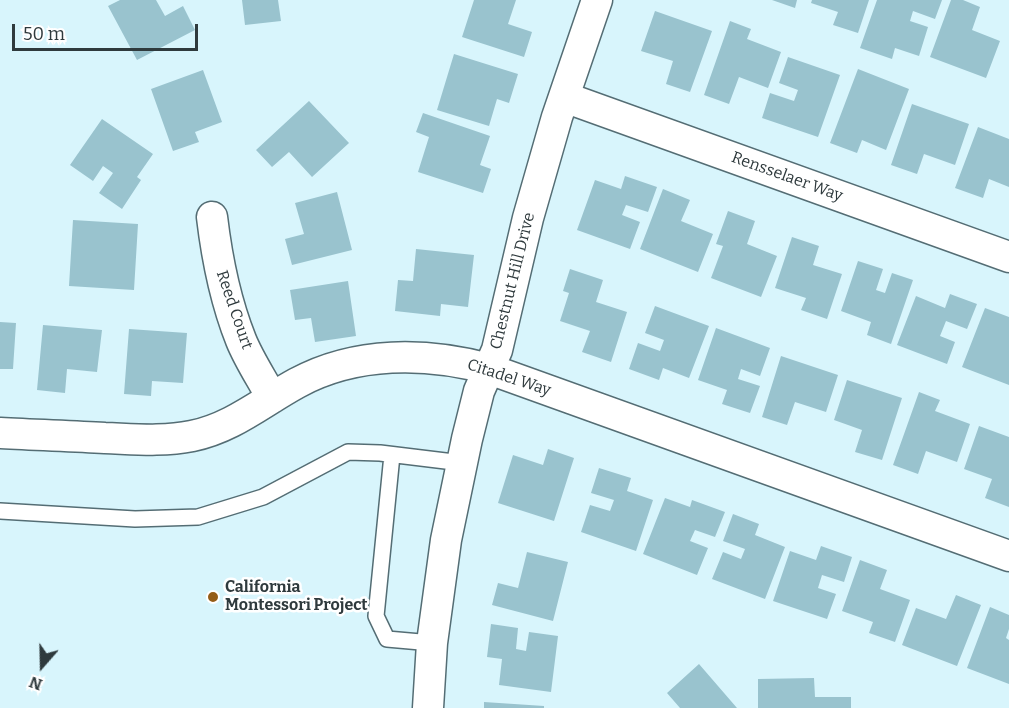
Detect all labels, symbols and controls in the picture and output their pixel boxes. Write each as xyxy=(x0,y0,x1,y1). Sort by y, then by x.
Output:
scale bar xyxy=(15,12,201,50)
text: 50 m xyxy=(23,23,65,45)
street label: Rensselaer Way xyxy=(729,148,845,206)
street label: Chestnut Hill Drive xyxy=(487,211,539,351)
street label: Reed Court xyxy=(212,268,256,352)
street label: Citadel Way xyxy=(465,355,553,401)
place label: California Montessori Project xyxy=(225,578,368,616)
marker: California Montessori Project xyxy=(206,590,220,604)
north arrow xyxy=(12,636,72,696)
text: N xyxy=(27,672,45,694)

